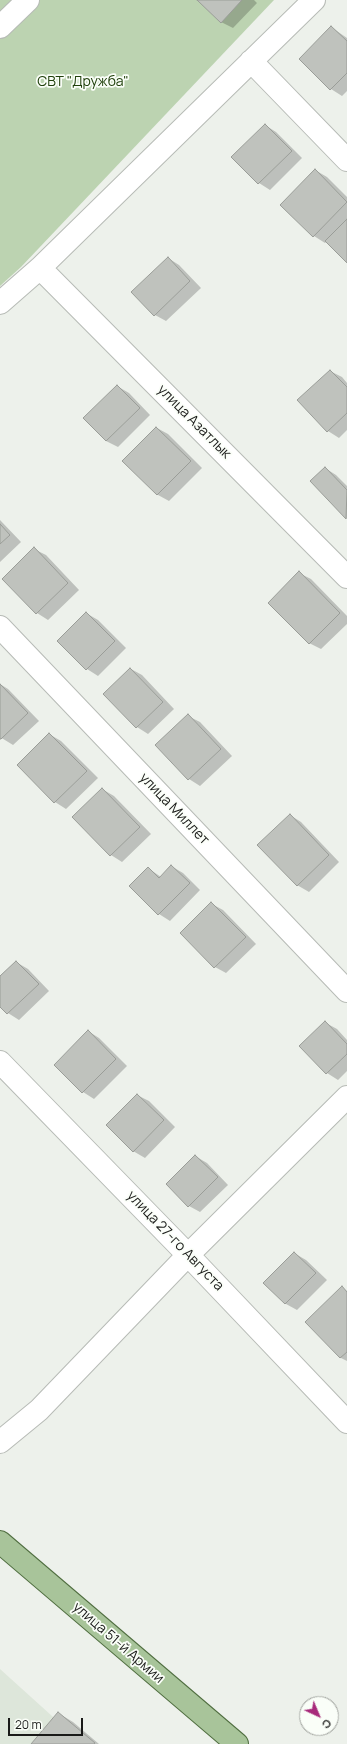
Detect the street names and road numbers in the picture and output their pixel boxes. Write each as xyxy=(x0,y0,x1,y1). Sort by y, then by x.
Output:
street label: улица Азатлык xyxy=(154,382,234,462)
street label: улица Миллет xyxy=(136,770,212,848)
street label: улица 27-го Августа xyxy=(123,1187,227,1295)
street label: улица 51-й Армии xyxy=(69,1599,167,1687)

